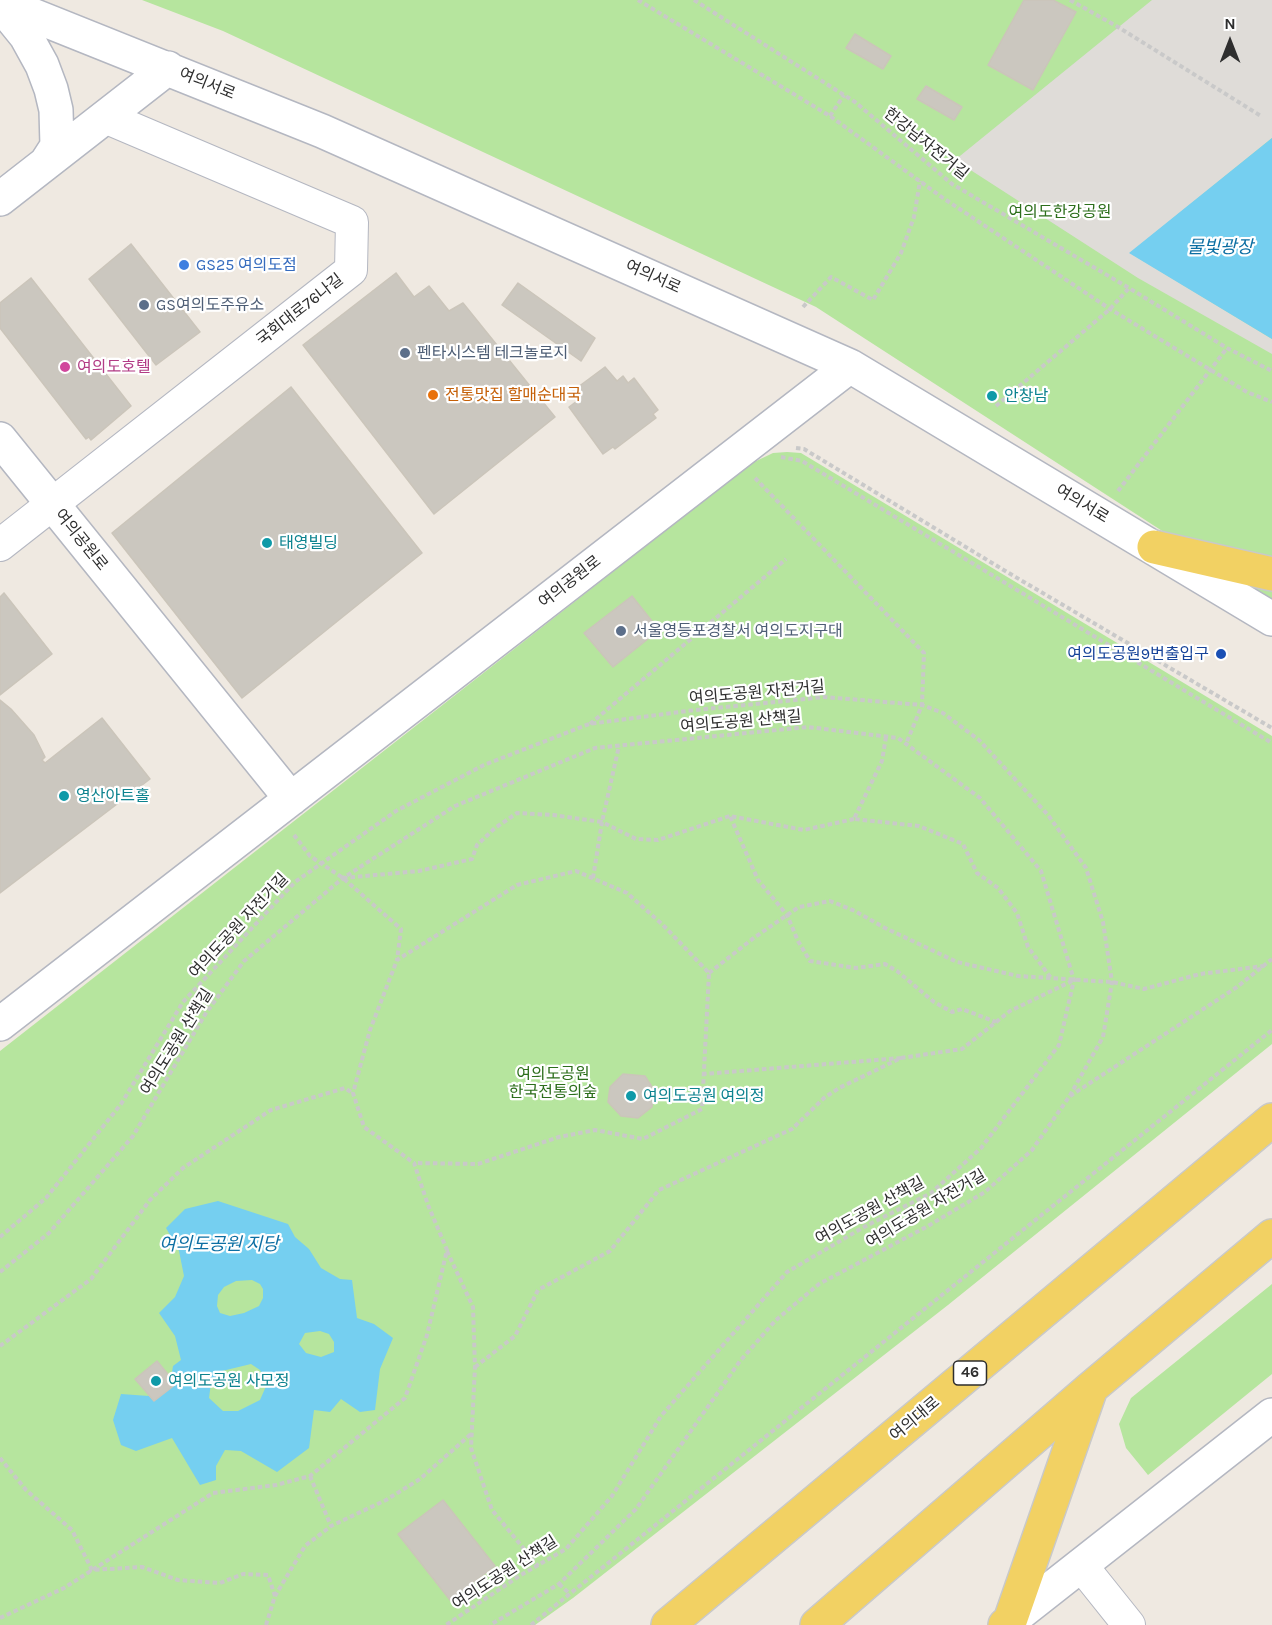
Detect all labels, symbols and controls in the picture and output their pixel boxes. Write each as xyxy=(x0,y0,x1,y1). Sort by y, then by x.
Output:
north arrow xyxy=(1200,12,1260,72)
text: N xyxy=(1224,14,1236,33)
street label: 여의서로 xyxy=(176,64,238,104)
street label: 한강남자전거길 xyxy=(880,104,972,184)
park label: 여의도한강공원 xyxy=(1008,202,1112,222)
water label: 물빛광장 xyxy=(1187,237,1253,259)
place label: GS25 여의도점 xyxy=(196,255,297,275)
street label: 여의서로 xyxy=(622,256,684,298)
marker: GS25 여의도점 xyxy=(177,258,191,272)
street label: 국회대로76나길 xyxy=(253,270,347,350)
place label: GS여의도주유소 xyxy=(156,295,264,315)
marker: GS여의도주유소 xyxy=(137,298,151,312)
place label: 펜타시스템 테크놀로지 xyxy=(417,343,568,363)
marker: 펜타시스템 테크놀로지 xyxy=(398,346,412,360)
place label: 여의도호텔 xyxy=(77,357,151,377)
marker: 여의도호텔 xyxy=(58,360,72,374)
place label: 전통맛집 할매순대국 xyxy=(445,385,581,405)
place label: 안창남 xyxy=(1004,386,1048,406)
marker: 전통맛집 할매순대국 xyxy=(426,388,440,402)
marker: 안창남 xyxy=(985,389,999,403)
street label: 여의서로 xyxy=(1052,481,1112,527)
street label: 여의공원로 xyxy=(50,505,112,575)
place label: 태영빌딩 xyxy=(279,533,338,553)
marker: 태영빌딩 xyxy=(260,536,274,550)
street label: 여의공원로 xyxy=(535,552,605,612)
place label: 서울영등포경찰서 여의도지구대 xyxy=(633,621,843,641)
marker: 서울영등포경찰서 여의도지구대 xyxy=(614,624,628,638)
place label: 여의도공원9번출입구 xyxy=(1067,644,1209,664)
marker: 여의도공원9번출입구 xyxy=(1214,647,1228,661)
street label: 여의도공원 자전거길 xyxy=(688,677,826,709)
street label: 여의도공원 산책길 xyxy=(680,707,802,737)
place label: 영산아트홀 xyxy=(76,786,150,806)
marker: 영산아트홀 xyxy=(57,789,71,803)
street label: 여의도공원 자전거길 xyxy=(186,870,292,982)
street label: 여의도공원 산책길 xyxy=(137,985,217,1099)
park label: 여의도공원 한국전통의숲 xyxy=(509,1064,597,1102)
place label: 여의도공원 여의정 xyxy=(643,1086,765,1106)
marker: 여의도공원 여의정 xyxy=(624,1089,638,1103)
street label: 여의도공원 자전거길 xyxy=(863,1166,989,1252)
street label: 여의도공원 산책길 xyxy=(812,1173,928,1249)
water label: 여의도공원 지당 xyxy=(159,1234,279,1256)
road number: 46 xyxy=(954,1361,986,1385)
place label: 여의도공원 사모정 xyxy=(168,1371,290,1391)
marker: 여의도공원 사모정 xyxy=(149,1374,163,1388)
street label: 여의대로 xyxy=(886,1393,944,1445)
street label: 여의도공원 산책길 xyxy=(449,1532,561,1614)

